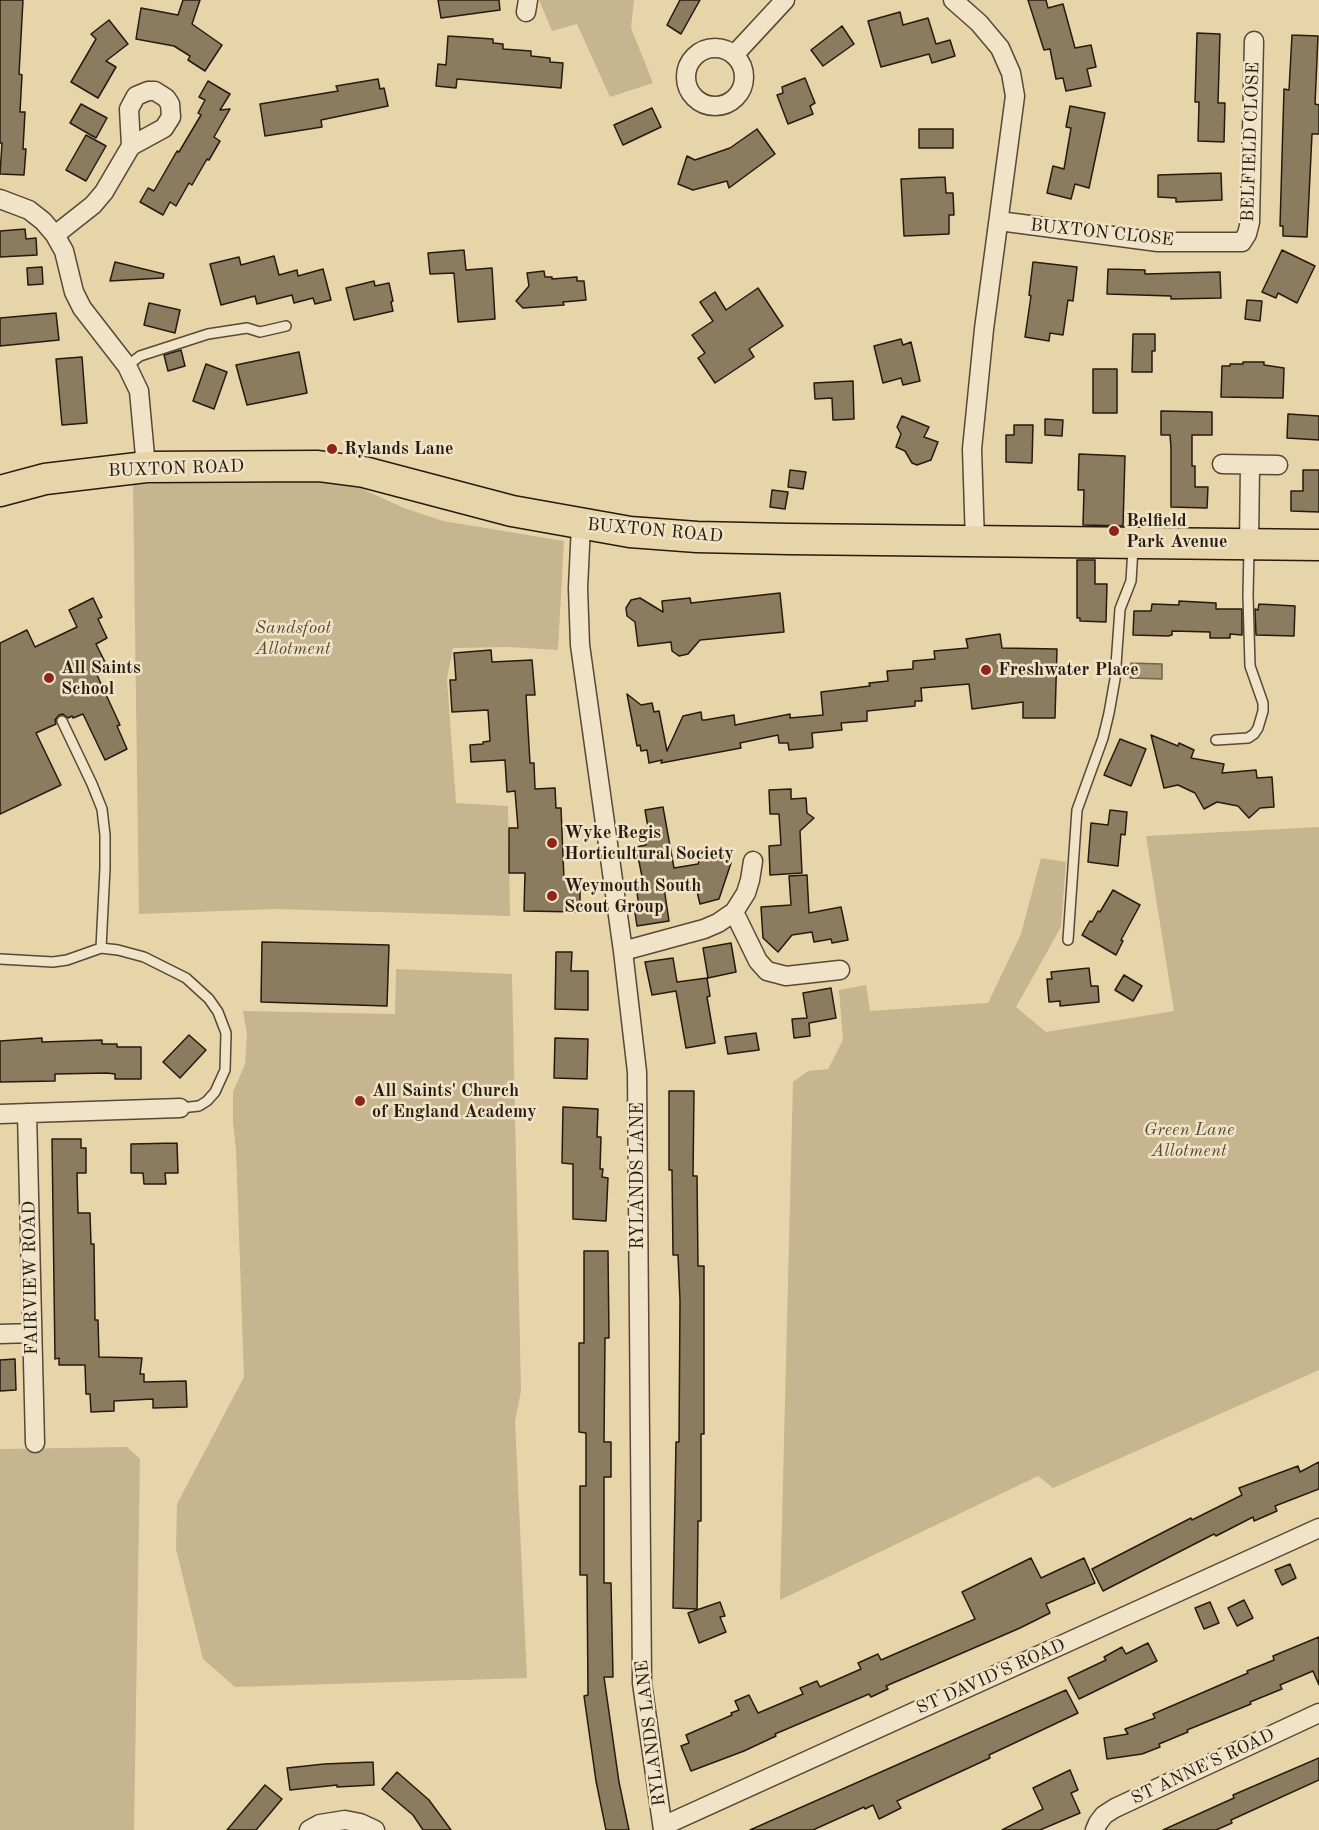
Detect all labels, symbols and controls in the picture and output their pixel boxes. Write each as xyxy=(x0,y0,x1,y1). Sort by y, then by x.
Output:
street label: BELFIELD CLOSE xyxy=(1237,62,1265,222)
street label: BUXTON CLOSE xyxy=(1029,215,1175,251)
place label: Rylands Lane xyxy=(344,438,453,460)
marker: Rylands Lane xyxy=(325,442,339,456)
street label: BUXTON ROAD xyxy=(108,456,244,482)
place label: Belfield Park Avenue xyxy=(1126,510,1227,552)
street label: BUXTON ROAD xyxy=(586,514,724,548)
marker: Belfield Park Avenue xyxy=(1107,524,1121,538)
park label: Sandsfoot Allotment xyxy=(255,617,331,660)
place label: All Saints School xyxy=(61,657,141,700)
place label: Freshwater Place xyxy=(998,659,1139,681)
marker: Freshwater Place xyxy=(979,663,993,677)
marker: All Saints School xyxy=(42,671,56,685)
place label: Wyke Regis Horticultural Society xyxy=(564,822,734,864)
marker: Wyke Regis Horticultural Society xyxy=(545,836,559,850)
place label: Weymouth South Scout Group xyxy=(564,875,701,918)
marker: Weymouth South Scout Group xyxy=(545,889,559,903)
place label: All Saints' Church of England Academy xyxy=(372,1080,537,1122)
marker: All Saints' Church of England Academy xyxy=(353,1094,367,1108)
street label: RYLANDS LANE xyxy=(627,1102,649,1250)
park label: Green Lane Allotment xyxy=(1144,1119,1234,1162)
street label: FAIRVIEW ROAD xyxy=(19,1201,43,1355)
street label: ST DAVID'S ROAD xyxy=(913,1634,1069,1720)
street label: RYLANDS LANE xyxy=(631,1659,671,1807)
street label: ST ANNE'S ROAD xyxy=(1128,1724,1278,1810)

